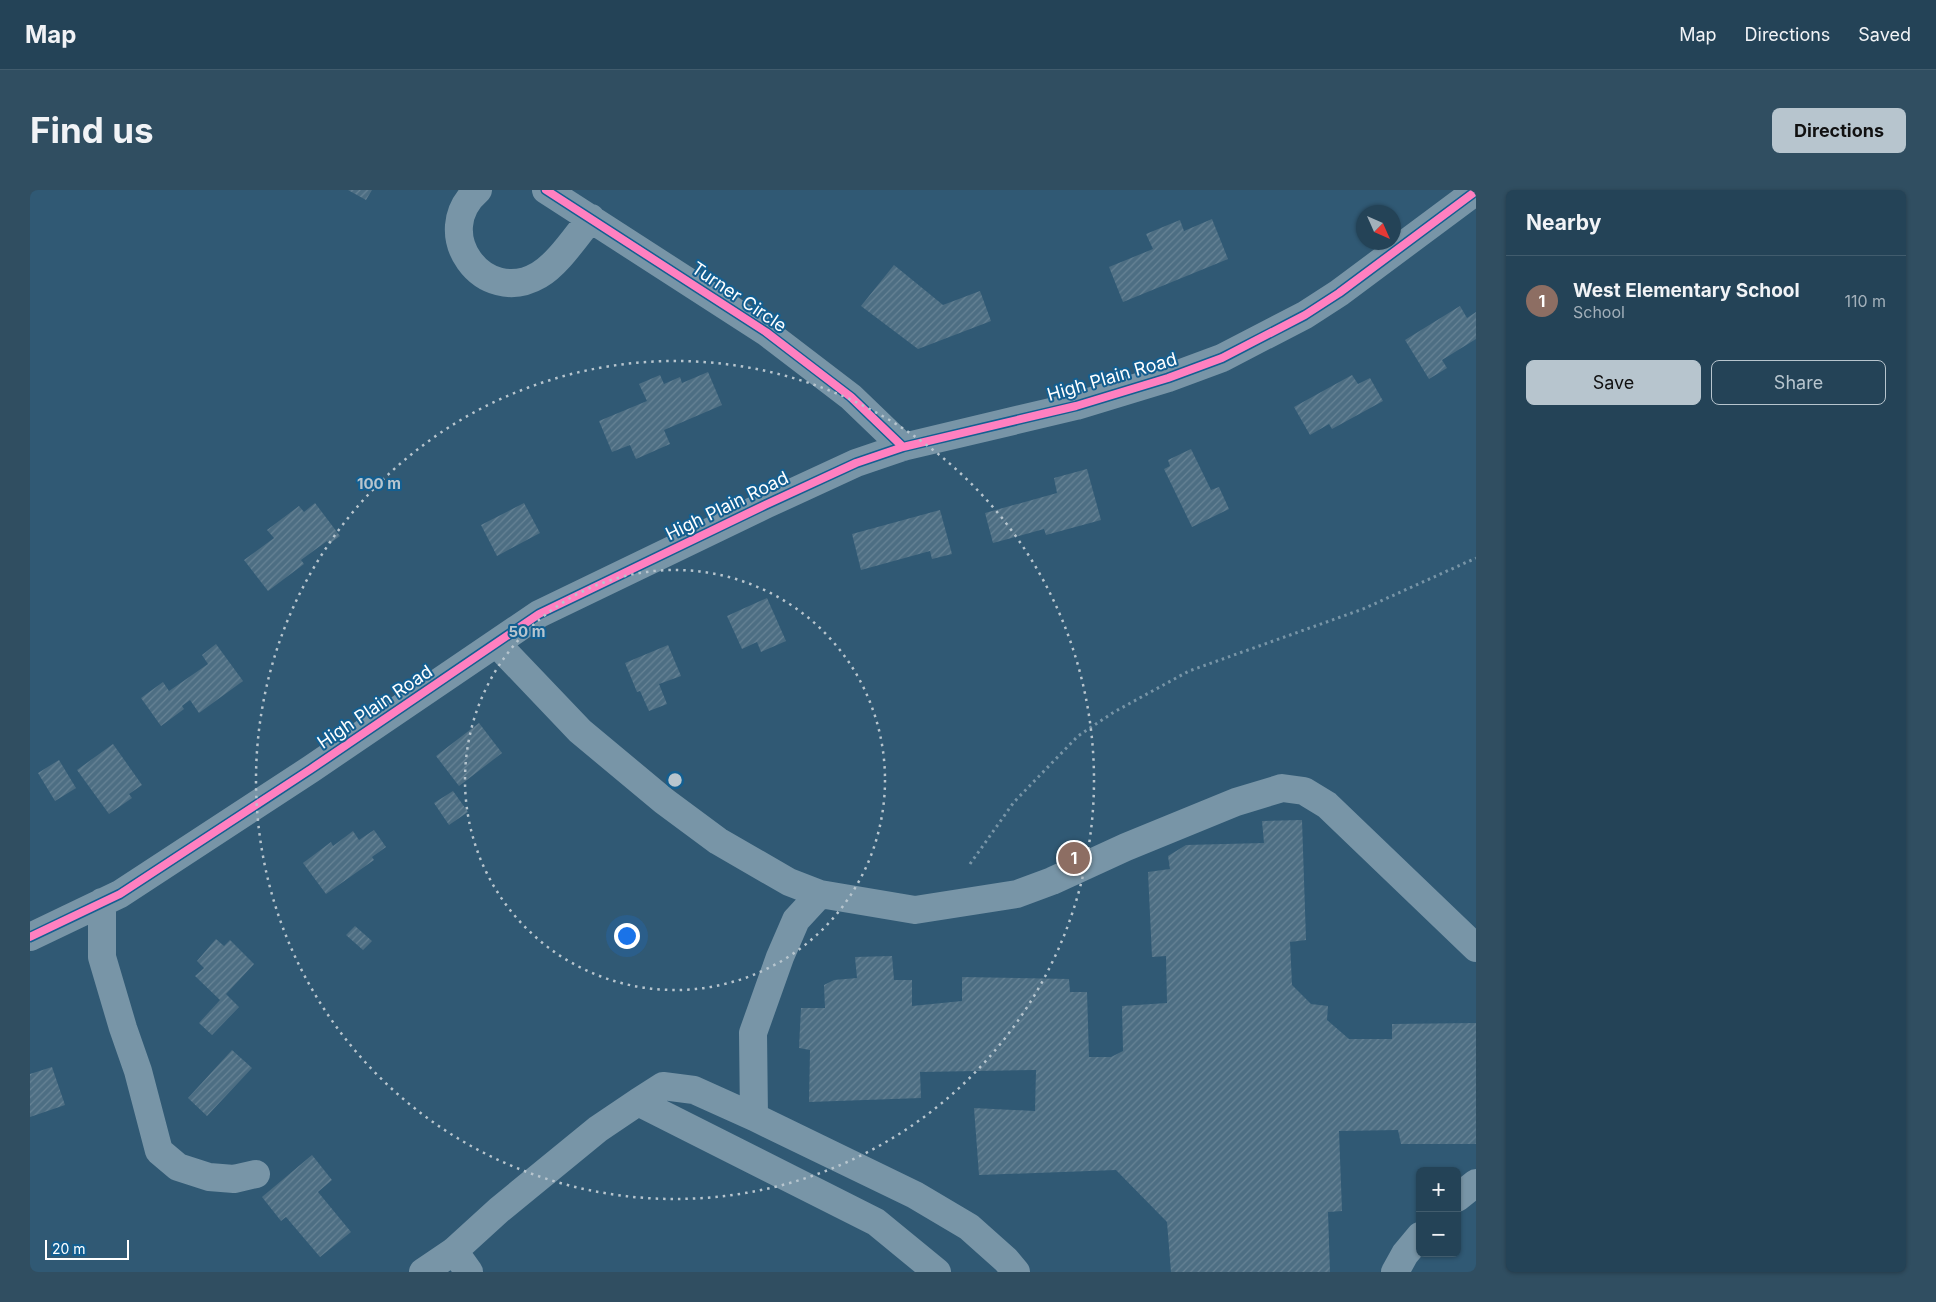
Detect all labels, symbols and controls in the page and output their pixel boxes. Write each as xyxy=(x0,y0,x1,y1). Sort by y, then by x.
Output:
text: Map xyxy=(25,20,76,49)
text: Map xyxy=(1679,24,1717,45)
text: Directions xyxy=(1745,24,1830,45)
text: Saved xyxy=(1858,24,1911,45)
button: Directions xyxy=(1772,108,1906,153)
text: Find us xyxy=(30,109,154,151)
north arrow xyxy=(1356,205,1401,250)
text: Nearby xyxy=(1526,210,1601,235)
street label: Turner Circle xyxy=(688,257,791,336)
text: West Elementary School xyxy=(1573,279,1800,302)
text: 1 xyxy=(1539,291,1545,311)
text: 110 m xyxy=(1844,291,1886,311)
text: School xyxy=(1573,302,1625,322)
street label: High Plain Road xyxy=(1045,348,1179,405)
button: Save xyxy=(1526,360,1701,405)
button: Share xyxy=(1711,360,1886,405)
street label: High Plain Road xyxy=(662,467,792,544)
text: 100 m xyxy=(357,474,401,493)
text: 50 m xyxy=(509,622,545,641)
street label: High Plain Road xyxy=(313,660,436,753)
centre of rings xyxy=(666,771,684,789)
pin: 1 xyxy=(1058,839,1090,877)
your location xyxy=(614,923,640,949)
map controls xyxy=(1416,1167,1461,1257)
button: + xyxy=(1416,1167,1461,1212)
button: − xyxy=(1416,1212,1461,1257)
scale bar xyxy=(45,1237,129,1260)
text: 20 m xyxy=(52,1240,86,1257)

